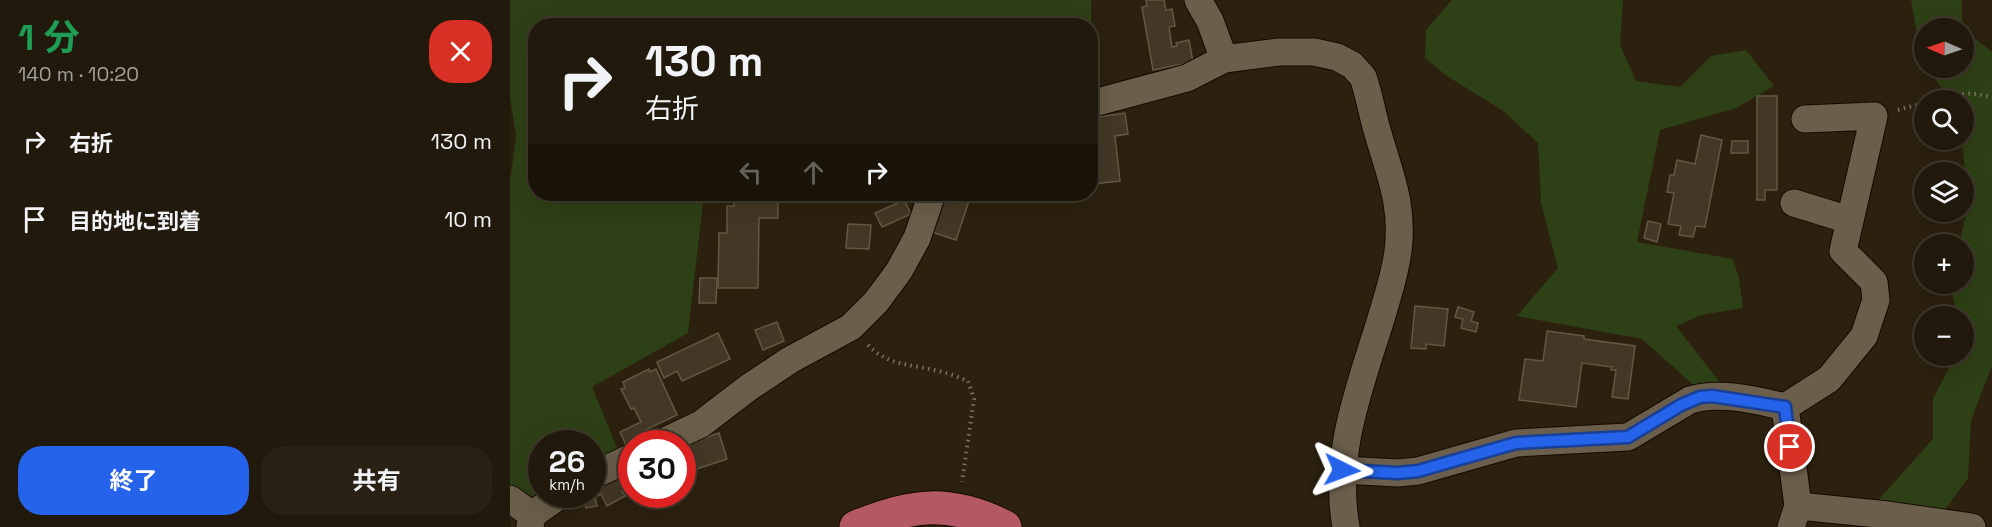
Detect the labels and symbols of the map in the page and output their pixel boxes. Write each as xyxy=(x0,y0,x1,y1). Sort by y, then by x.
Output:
north arrow xyxy=(1914,18,1974,78)
pin xyxy=(1764,421,1815,472)
speed limit sign: 30 xyxy=(618,430,696,508)
position arrow xyxy=(1310,438,1374,502)

